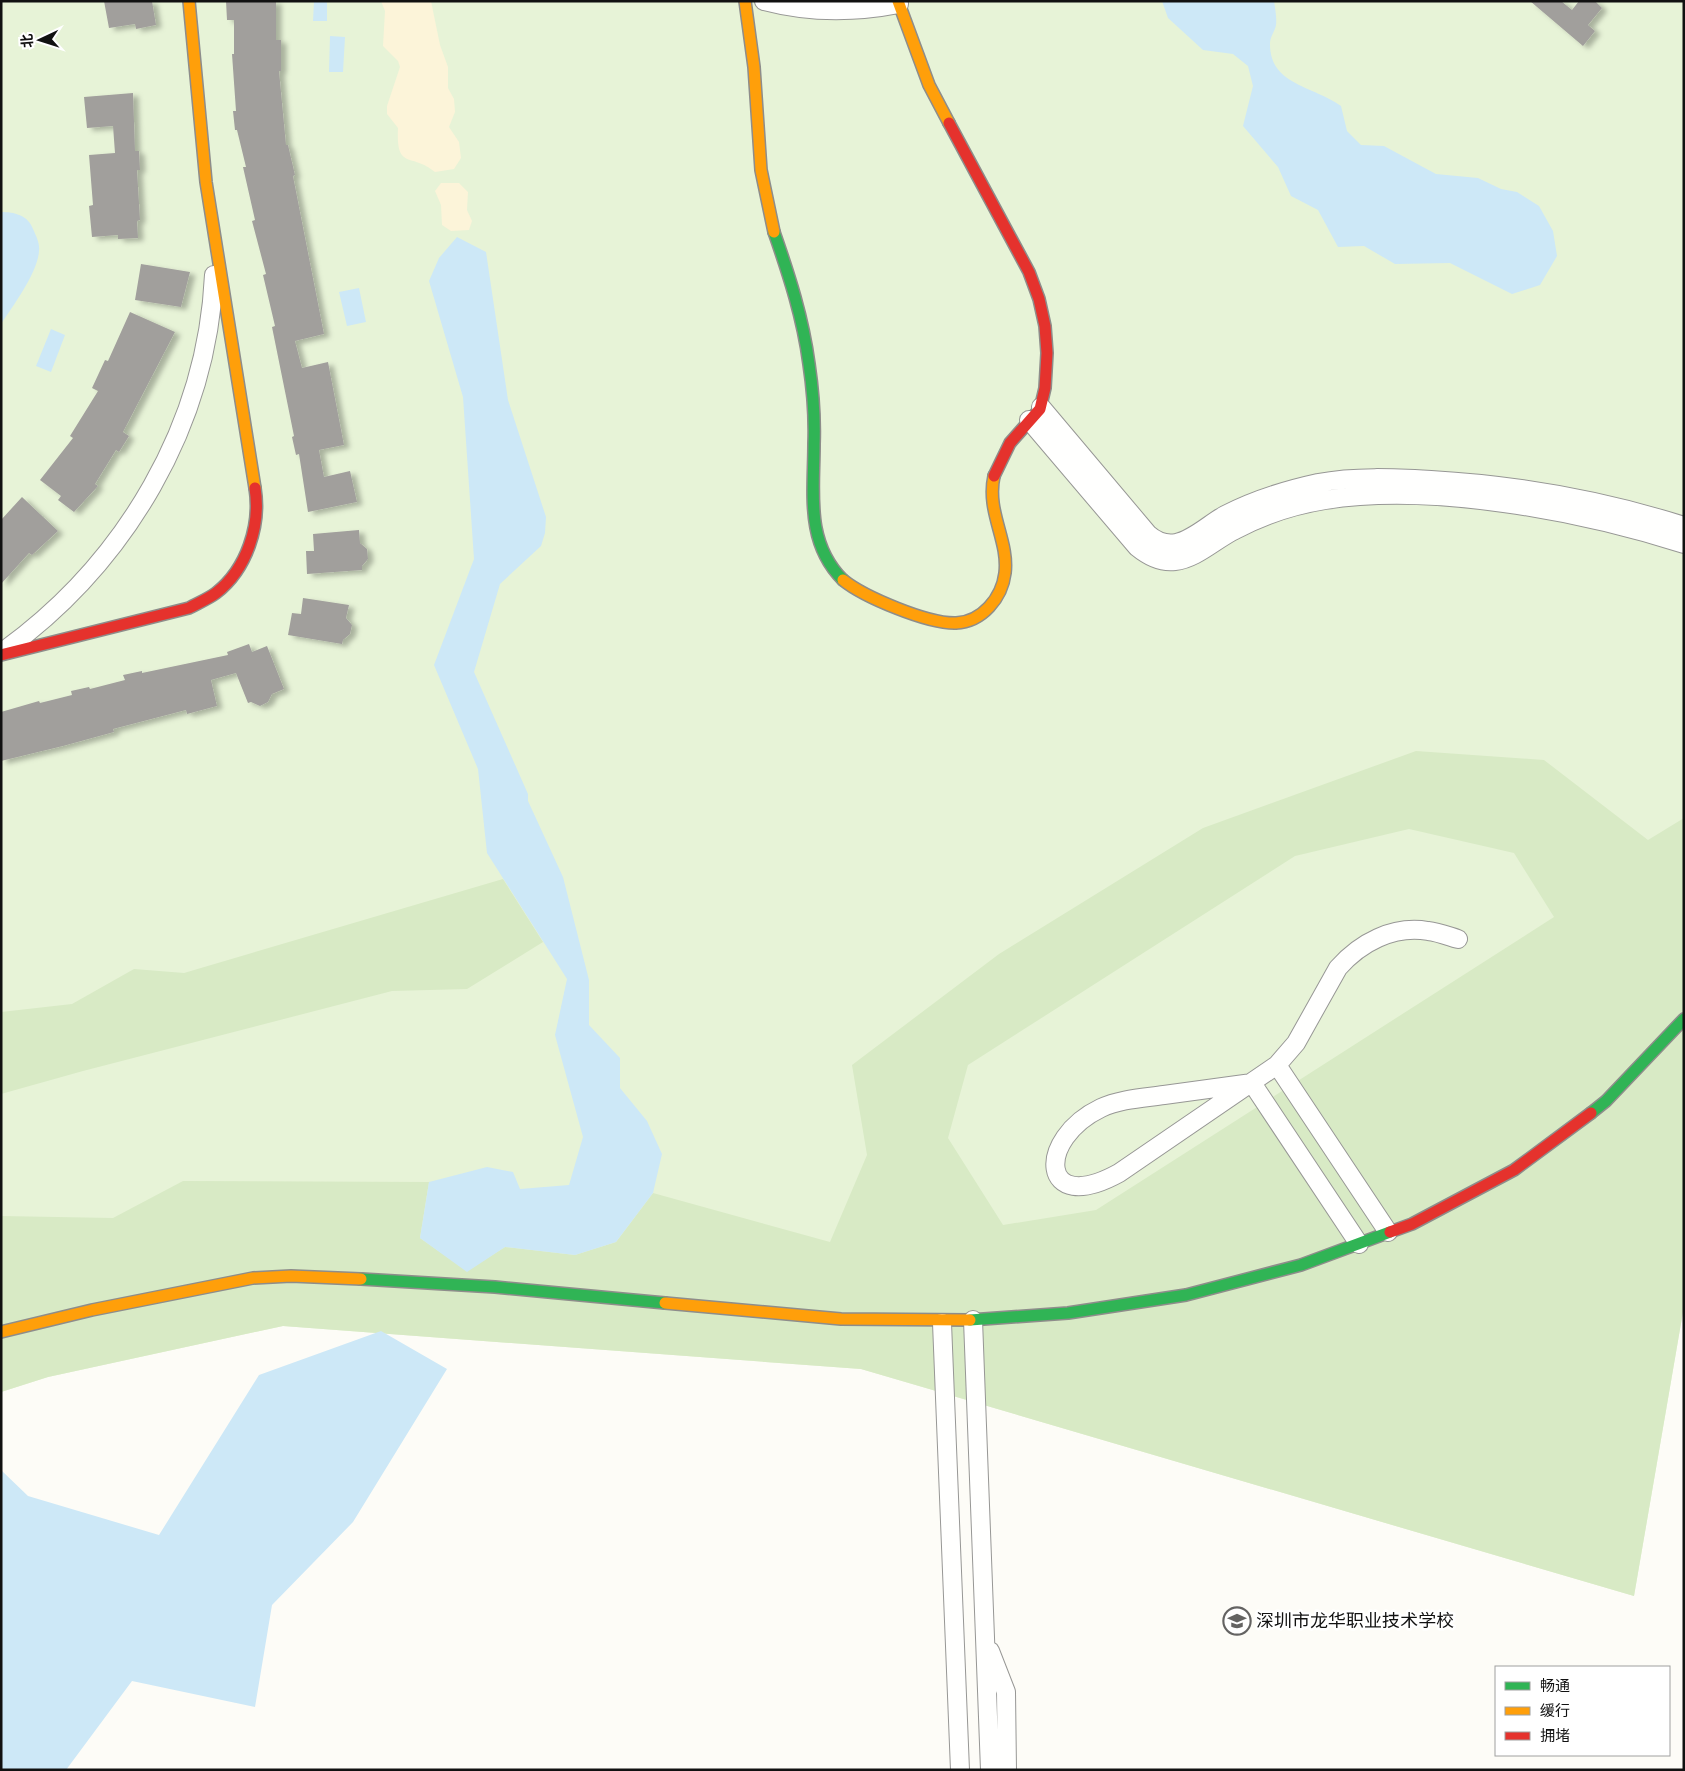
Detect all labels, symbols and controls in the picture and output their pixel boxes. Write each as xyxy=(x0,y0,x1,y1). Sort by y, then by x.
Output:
north arrow xyxy=(15,15,65,65)
text: 北 xyxy=(19,33,36,48)
school or university icon: 深圳市龙华职业技术学校 xyxy=(1222,1606,1252,1636)
place label: 深圳市龙华职业技术学校 xyxy=(1256,1611,1454,1631)
legend xyxy=(1495,1666,1670,1756)
text: 畅通 xyxy=(1540,1678,1570,1694)
text: 缓行 xyxy=(1540,1703,1570,1719)
text: 拥堵 xyxy=(1540,1728,1570,1744)

